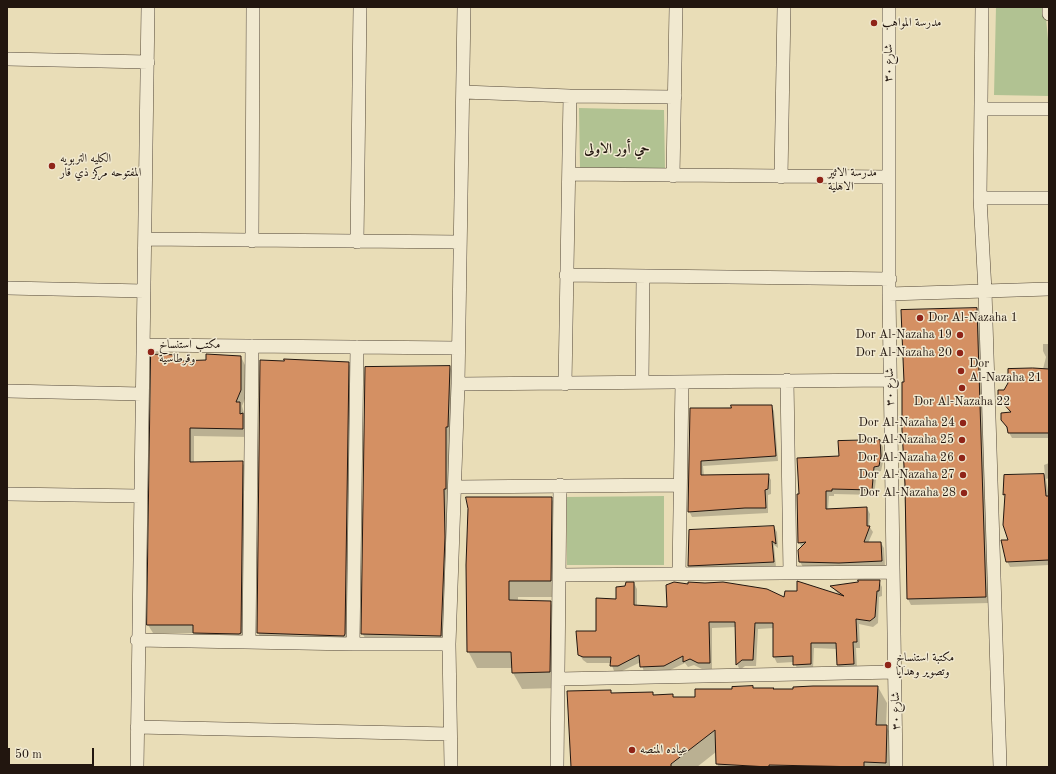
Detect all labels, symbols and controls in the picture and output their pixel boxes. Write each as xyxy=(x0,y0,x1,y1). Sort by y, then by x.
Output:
place label: مدرسة المواهب xyxy=(882,16,941,30)
marker: مدرسة المواهب xyxy=(869,18,879,28)
street label: شارع ٣٠ xyxy=(882,44,896,82)
district label: حي أور الاولى xyxy=(584,141,650,157)
place label: الكليه التربويه المفتوحه مركز ذي قار xyxy=(60,152,141,180)
marker: الكليه التربويه المفتوحه مركز ذي قار xyxy=(47,161,57,171)
place label: مدرسة الاثير الاهلية xyxy=(828,166,877,194)
marker: مدرسة الاثير الاهلية xyxy=(815,175,825,185)
place label: Dor Al-Nazaha 1 xyxy=(928,311,1018,325)
marker: Dor Al-Nazaha 1 xyxy=(915,313,925,323)
place label: Dor Al-Nazaha 19 xyxy=(855,328,952,342)
marker: Dor Al-Nazaha 19 xyxy=(955,330,965,340)
place label: مكتب استنساخ وقرطاسية xyxy=(159,338,220,366)
place label: Dor Al-Nazaha 20 xyxy=(855,346,952,360)
marker: مكتب استنساخ وقرطاسية xyxy=(146,347,156,357)
marker: Dor Al-Nazaha 20 xyxy=(955,348,965,358)
place label: Dor Al-Nazaha 21 xyxy=(969,357,1042,385)
marker: Dor Al-Nazaha 21 xyxy=(956,366,966,376)
street label: شارع ٣٠ xyxy=(882,368,898,406)
marker: Dor Al-Nazaha 22 xyxy=(957,383,967,393)
place label: Dor Al-Nazaha 22 xyxy=(914,395,1010,409)
place label: Dor Al-Nazaha 24 xyxy=(858,416,955,430)
marker: Dor Al-Nazaha 24 xyxy=(958,418,968,428)
place label: Dor Al-Nazaha 25 xyxy=(857,433,954,447)
marker: Dor Al-Nazaha 25 xyxy=(957,435,967,445)
place label: Dor Al-Nazaha 26 xyxy=(857,451,954,465)
marker: Dor Al-Nazaha 26 xyxy=(957,453,967,463)
place label: Dor Al-Nazaha 27 xyxy=(858,468,955,482)
marker: Dor Al-Nazaha 27 xyxy=(958,470,968,480)
place label: Dor Al-Nazaha 28 xyxy=(859,486,956,500)
marker: Dor Al-Nazaha 28 xyxy=(959,488,969,498)
place label: مكتبة استنساخ وتصوير وهدايا xyxy=(896,651,954,679)
marker: مكتبة استنساخ وتصوير وهدايا xyxy=(883,660,893,670)
street label: شارع ٣٠ xyxy=(888,692,904,730)
scale bar xyxy=(10,740,96,766)
place label: عياده المنصه xyxy=(640,743,688,757)
marker: عياده المنصه xyxy=(627,745,637,755)
text: 50 m xyxy=(15,749,42,761)

